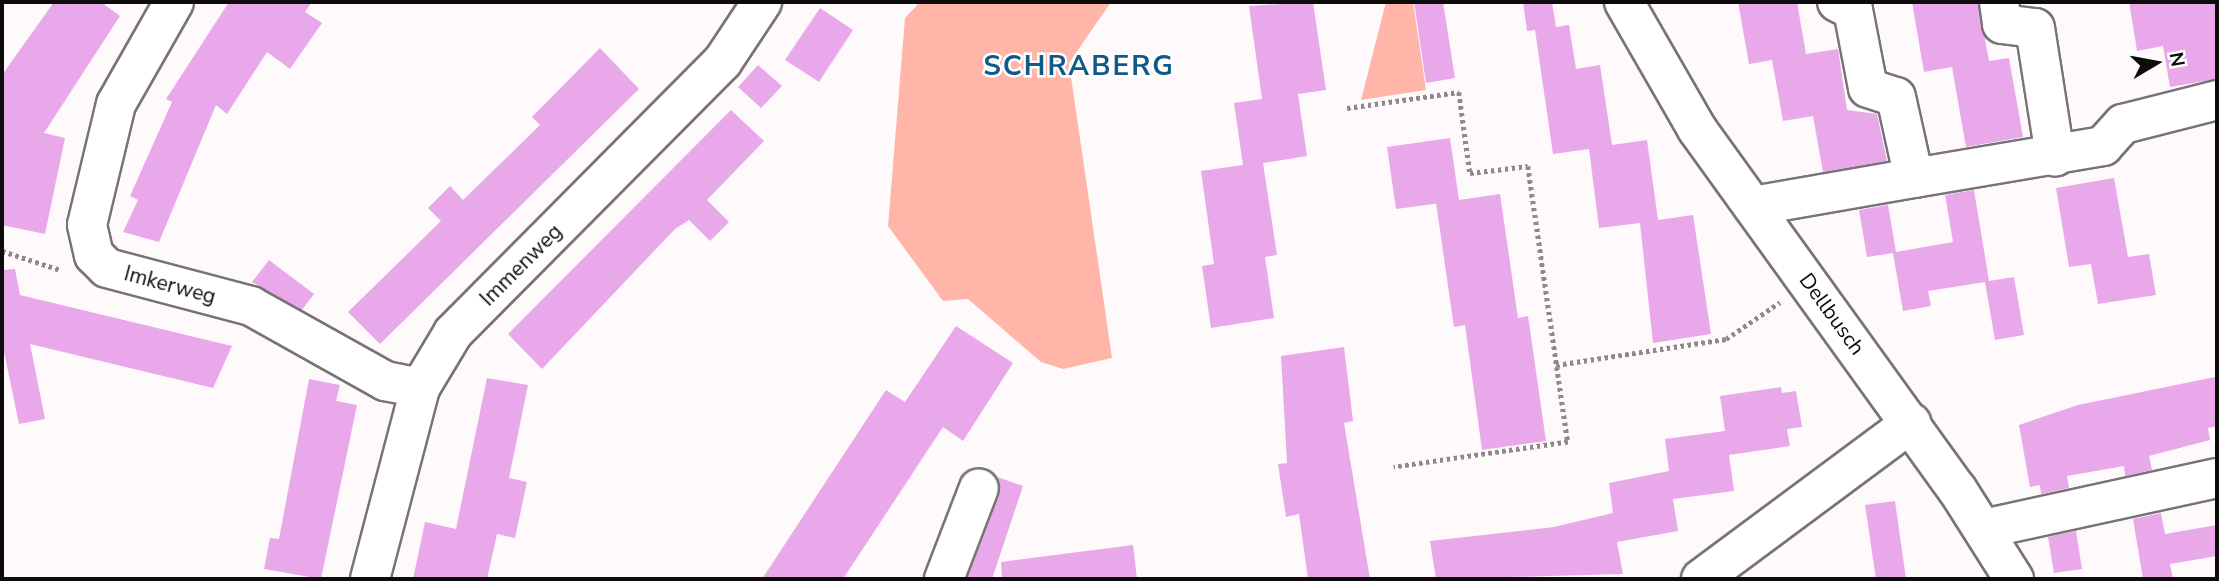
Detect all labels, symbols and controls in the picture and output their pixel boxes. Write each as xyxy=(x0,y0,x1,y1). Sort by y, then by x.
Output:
north arrow xyxy=(2121,28,2191,98)
district label: SCHRABERG xyxy=(984,49,1174,83)
text: N xyxy=(2163,50,2191,69)
street label: Immenweg xyxy=(475,219,567,311)
street label: Imkerweg xyxy=(121,261,219,309)
street label: Dellbusch xyxy=(1794,268,1870,360)

